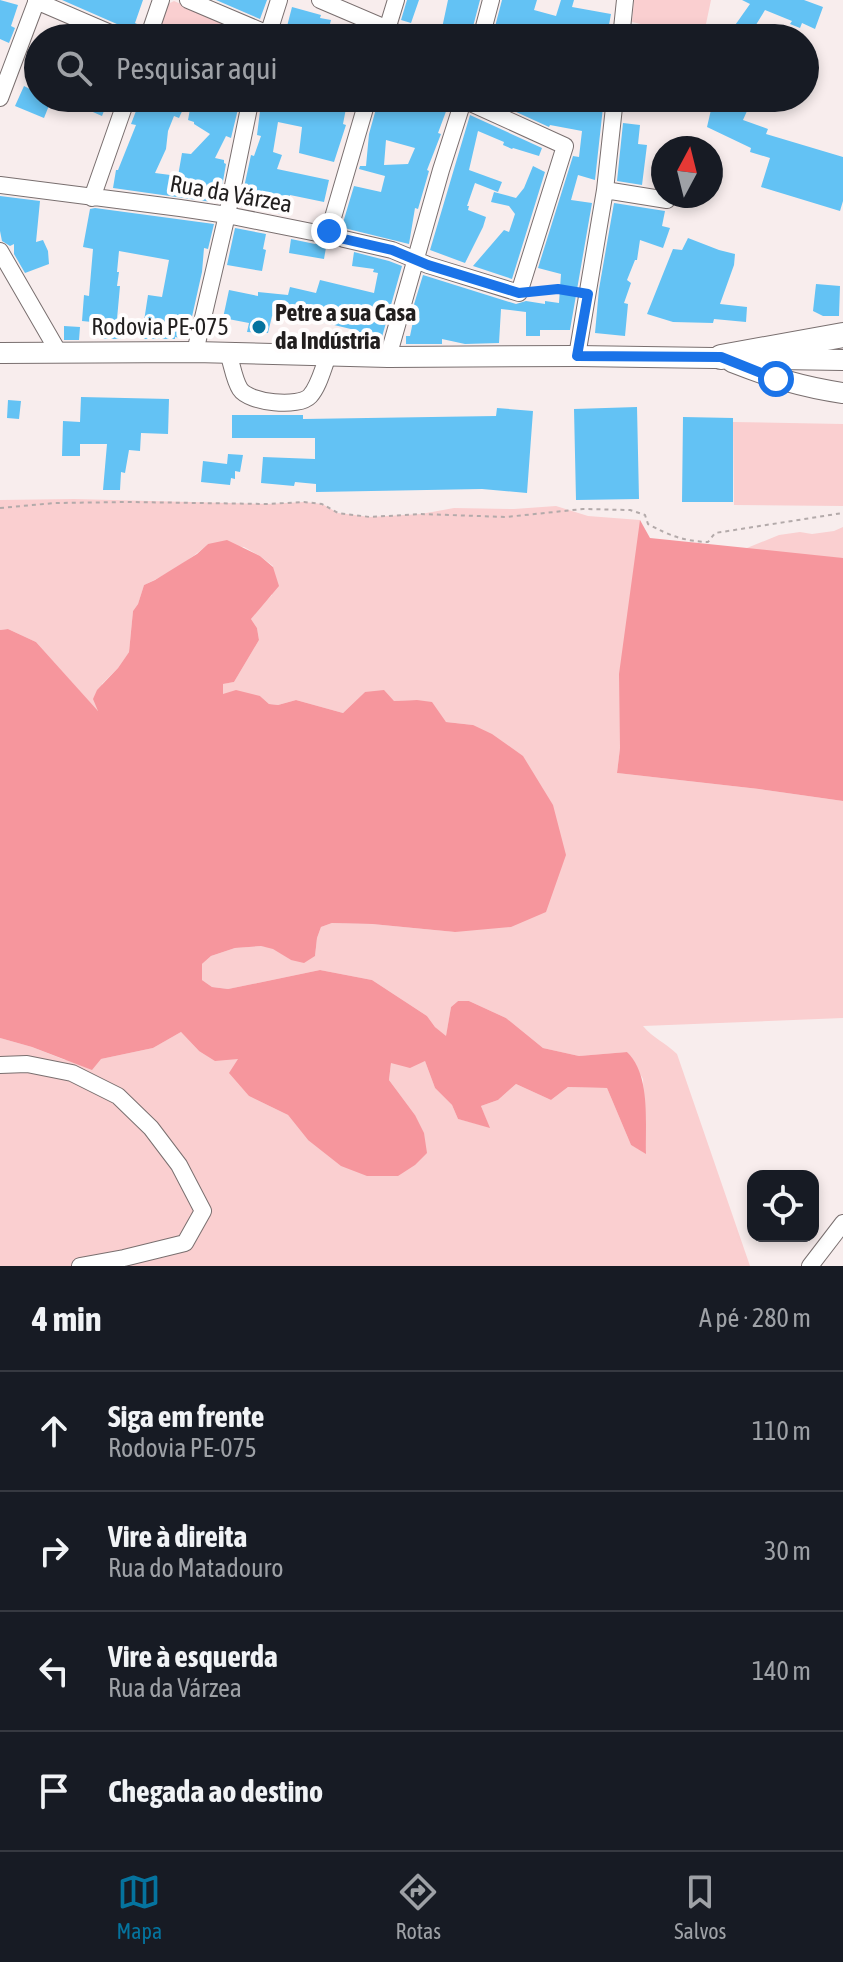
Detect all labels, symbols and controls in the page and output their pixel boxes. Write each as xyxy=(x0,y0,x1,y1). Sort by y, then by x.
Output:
search box xyxy=(24,24,819,112)
icon: search xyxy=(52,46,96,90)
text: Pesquisar aqui xyxy=(116,51,277,85)
north arrow xyxy=(651,136,723,208)
street label: Rua da Várzea xyxy=(168,169,294,218)
route end xyxy=(311,213,347,249)
place label: Petre a sua Casa da Indústria xyxy=(275,299,416,354)
street label: Rodovia PE-075 xyxy=(91,313,229,340)
marker: Petre a sua Casa da Indústria xyxy=(250,318,268,336)
route start xyxy=(758,361,794,397)
map controls xyxy=(747,1170,819,1242)
button: locate xyxy=(747,1170,819,1242)
text: 4 min xyxy=(32,1299,101,1338)
text: A pé · 280 m xyxy=(699,1303,811,1333)
text: Siga em frente xyxy=(108,1399,264,1433)
icon: ahead xyxy=(32,1409,76,1453)
text: 110 m xyxy=(752,1416,811,1446)
text: Rodovia PE-075 xyxy=(108,1433,257,1463)
text: Vire à direita xyxy=(108,1519,247,1553)
icon: right xyxy=(32,1529,76,1573)
text: 30 m xyxy=(764,1536,811,1566)
text: Rua do Matadouro xyxy=(108,1553,283,1583)
text: Vire à esquerda xyxy=(108,1639,278,1673)
icon: left xyxy=(32,1649,76,1693)
text: 140 m xyxy=(752,1656,811,1686)
text: Rua da Várzea xyxy=(108,1673,242,1703)
icon: arrive xyxy=(32,1769,76,1813)
text: Chegada ao destino xyxy=(108,1774,323,1808)
tab: Mapa xyxy=(117,1870,162,1944)
tab: Rotas xyxy=(395,1870,441,1944)
tab: Salvos xyxy=(674,1870,726,1944)

